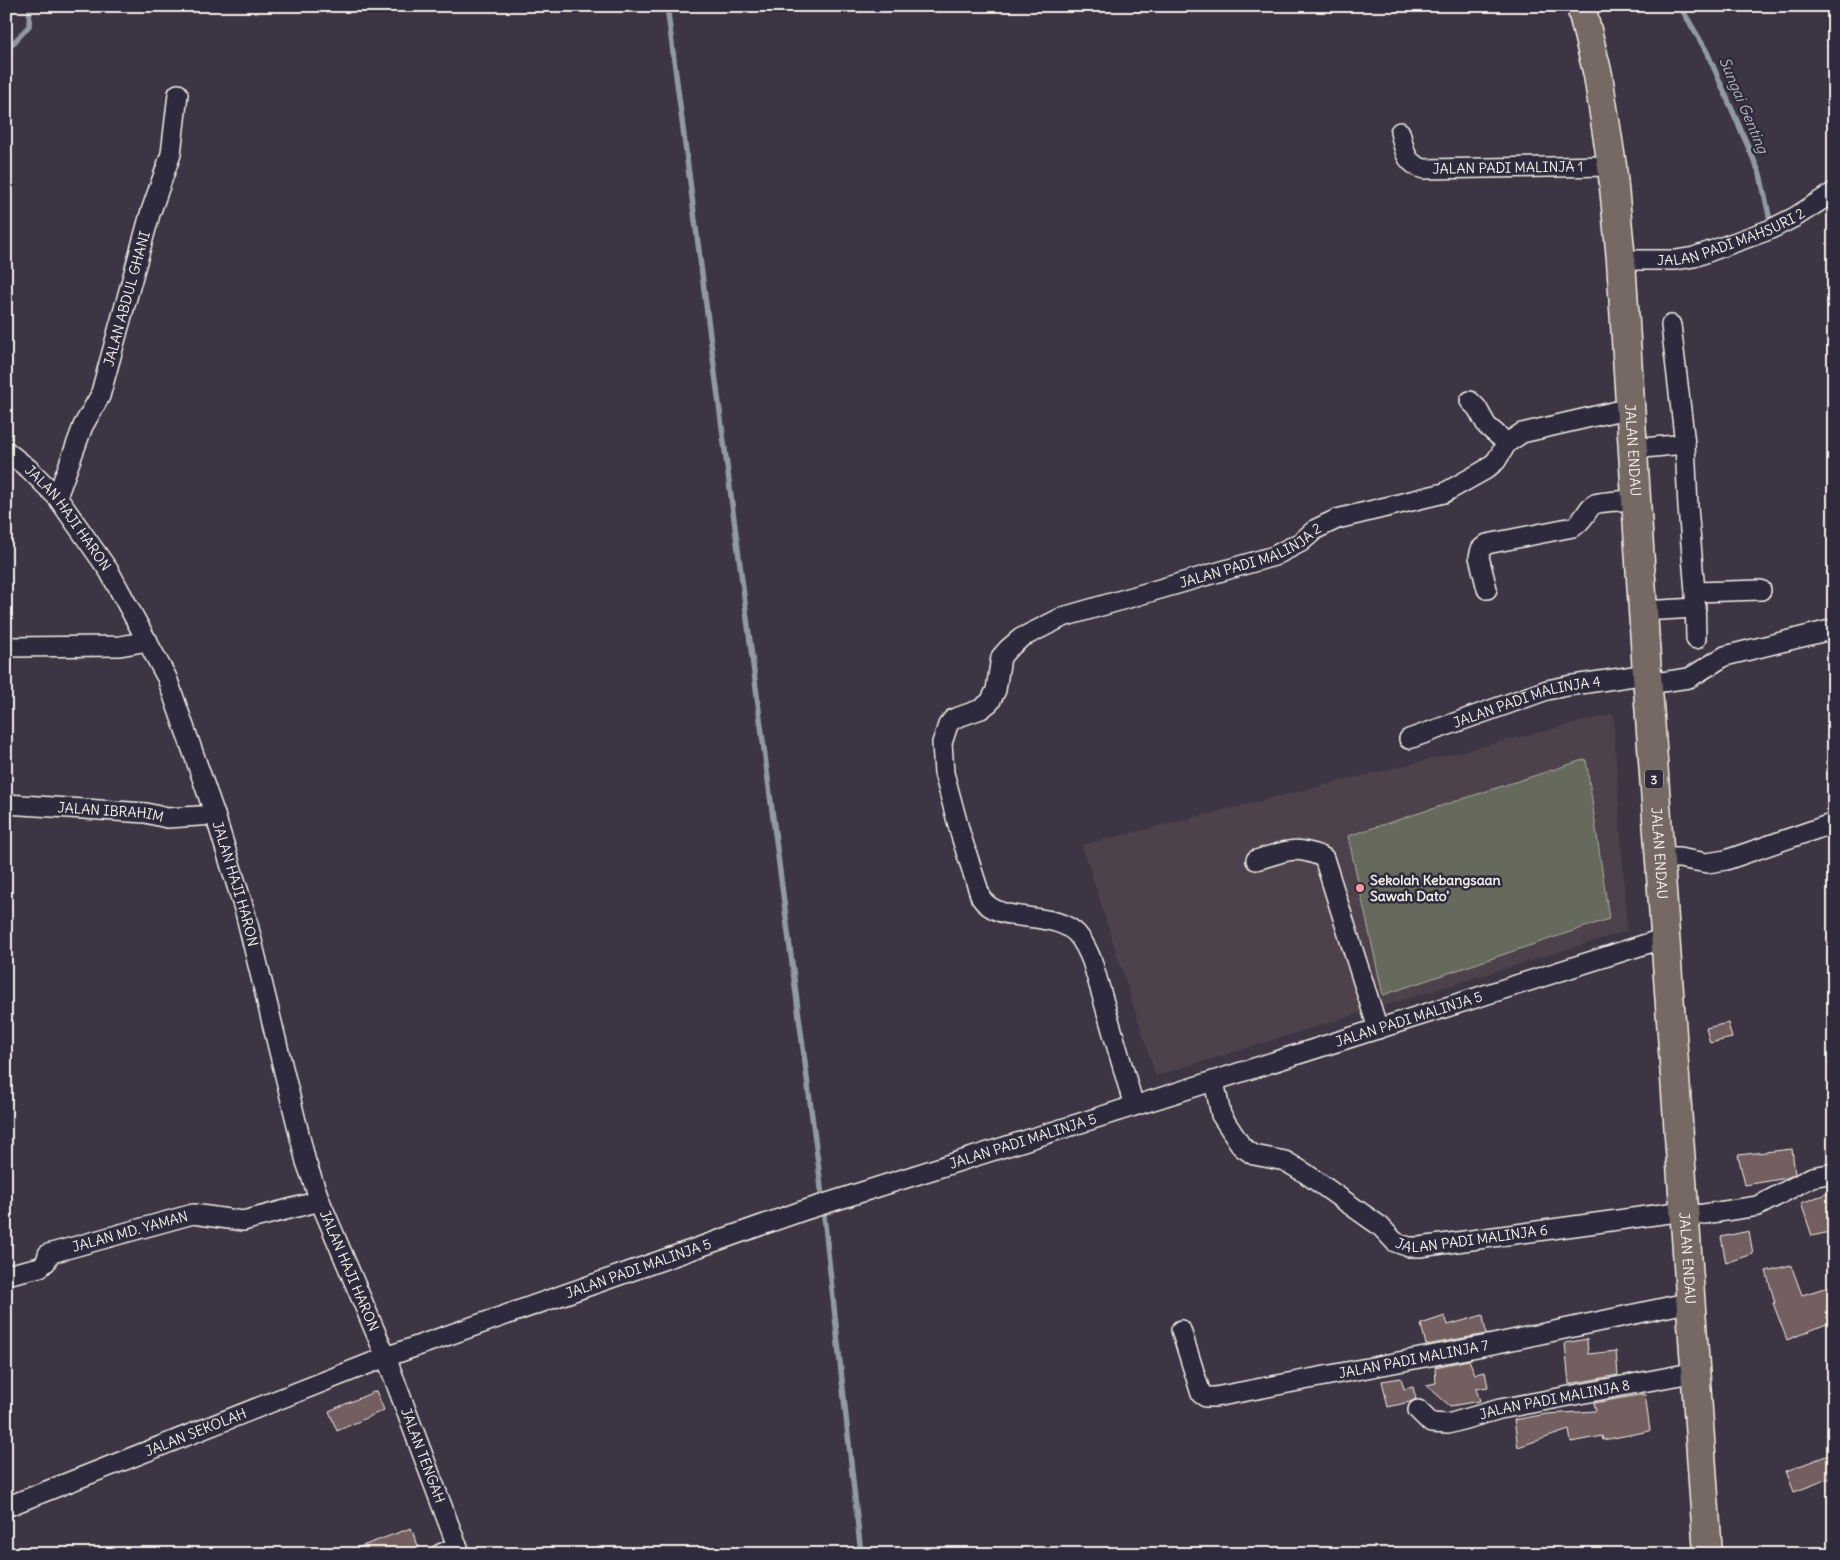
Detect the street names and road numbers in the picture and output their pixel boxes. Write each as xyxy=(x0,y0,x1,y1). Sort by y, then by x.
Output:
street label: JALAN PADI MALINJA 1 xyxy=(1432,157,1583,178)
street label: JALAN PADI MAHSURI 2 xyxy=(1657,204,1808,269)
street label: JALAN ABDUL GHANI xyxy=(100,229,154,368)
street label: JALAN ENDAU xyxy=(1621,403,1645,497)
street label: JALAN HAJI HARON xyxy=(21,461,115,574)
street label: JALAN PADI MALINJA 2 xyxy=(1177,519,1324,592)
street label: JALAN PADI MALINJA 4 xyxy=(1451,672,1602,732)
road number: 3 xyxy=(1645,770,1663,789)
street label: JALAN IBRAHIM xyxy=(57,798,166,826)
street label: JALAN ENDAU xyxy=(1647,807,1672,900)
street label: JALAN HAJI HARON xyxy=(208,819,262,948)
street label: JALAN PADI MALINJA 5 xyxy=(1333,987,1485,1051)
street label: JALAN PADI MALINJA 5 xyxy=(947,1109,1099,1173)
street label: JALAN MD. YAMAN xyxy=(70,1207,190,1256)
street label: JALAN HAJI HARON xyxy=(316,1207,383,1334)
street label: JALAN ENDAU xyxy=(1675,1212,1700,1305)
street label: JALAN PADI MALINJA 6 xyxy=(1393,1221,1549,1256)
street label: JALAN PADI MALINJA 5 xyxy=(563,1235,714,1302)
street label: JALAN PADI MALINJA 7 xyxy=(1337,1336,1490,1382)
street label: JALAN PADI MALINJA 8 xyxy=(1477,1376,1632,1424)
street label: JALAN SEKOLAH xyxy=(142,1404,249,1460)
street label: JALAN TENGAH xyxy=(397,1405,449,1506)

